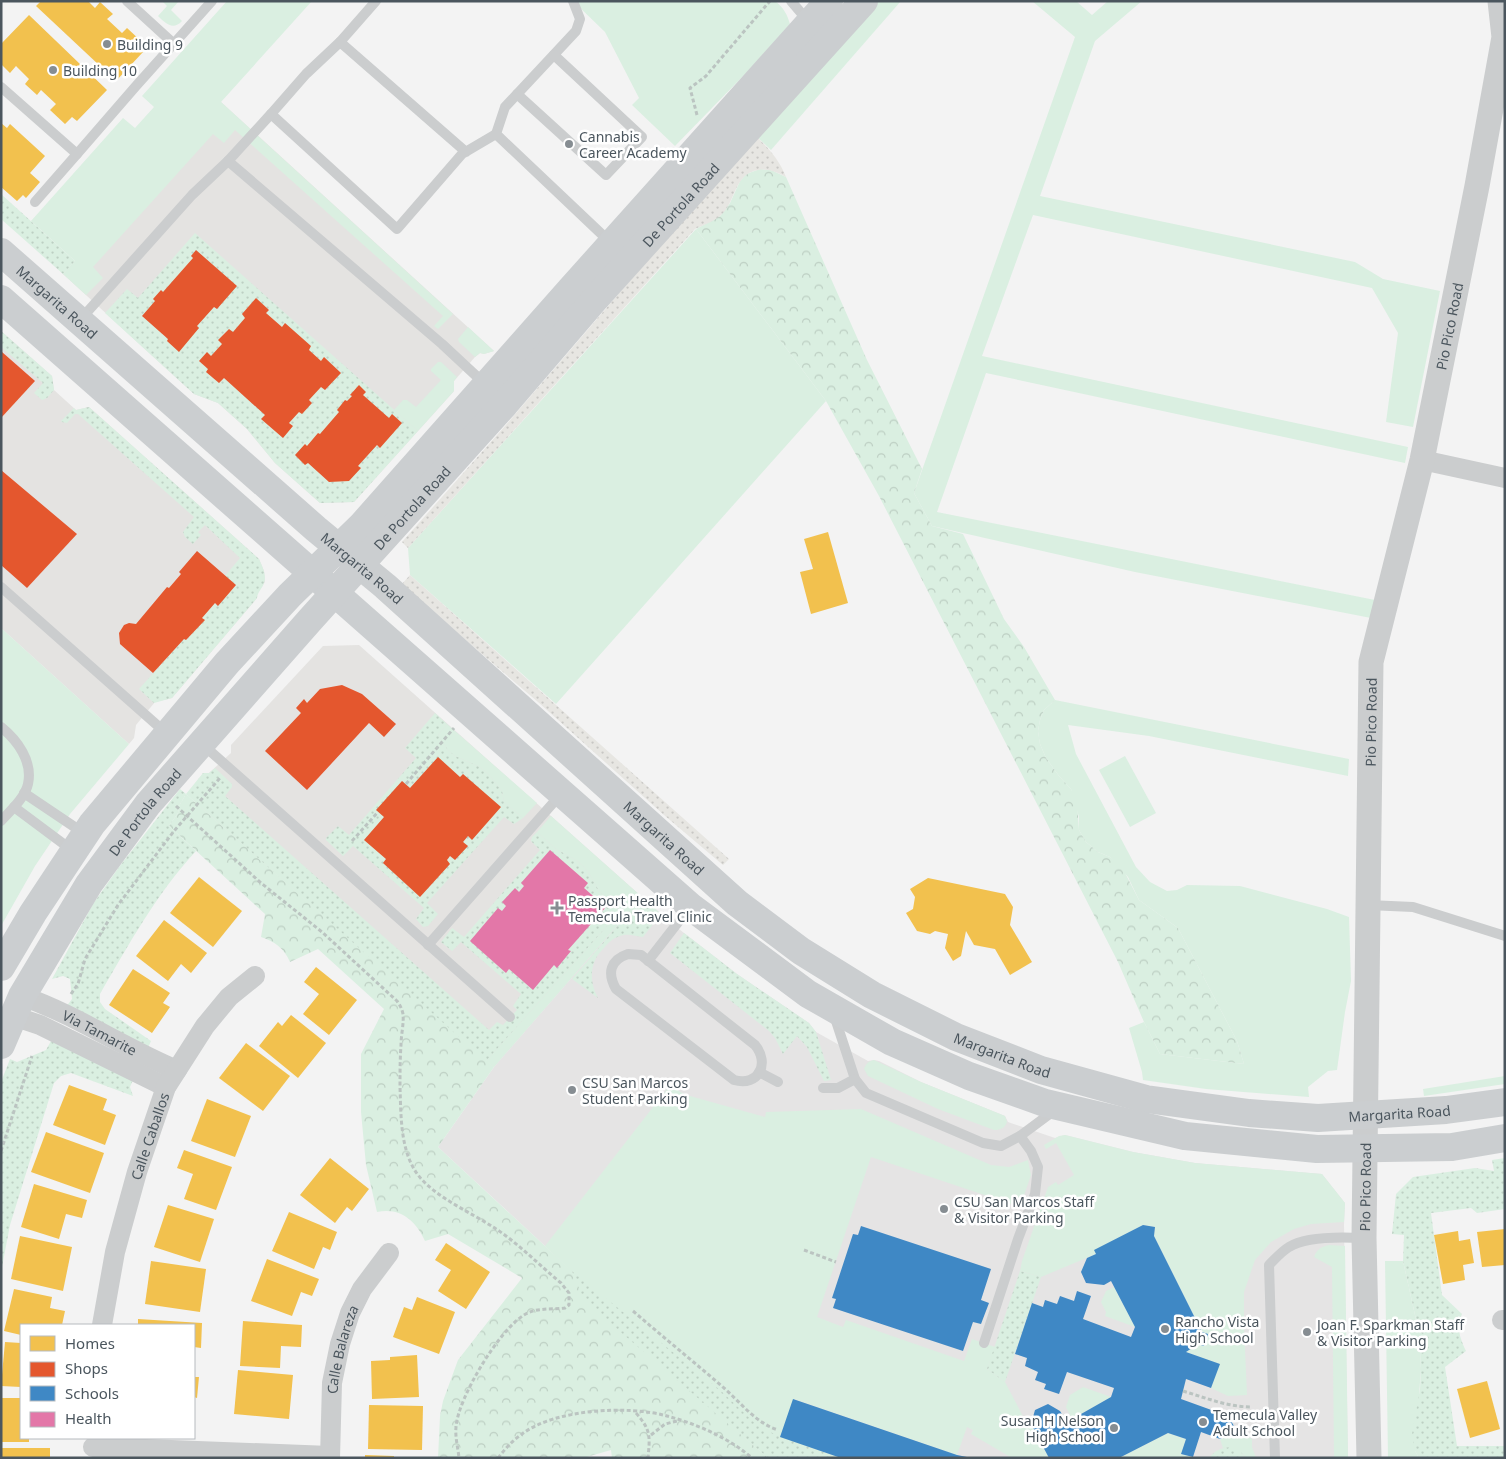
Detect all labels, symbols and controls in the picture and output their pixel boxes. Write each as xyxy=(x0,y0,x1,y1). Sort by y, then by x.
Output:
place label: Building 9 xyxy=(117,35,183,54)
marker: Building 9 xyxy=(101,38,113,50)
place label: Building 10 xyxy=(63,61,137,80)
marker: Building 10 xyxy=(47,64,59,76)
place label: Cannabis Career Academy xyxy=(579,127,688,162)
marker: Cannabis Career Academy xyxy=(563,138,575,150)
street label: De Portola Road xyxy=(637,158,723,251)
street label: Margarita Road xyxy=(13,261,102,342)
street label: Pio Pico Road xyxy=(1431,281,1467,372)
street label: De Portola Road xyxy=(369,461,454,553)
street label: Margarita Road xyxy=(317,528,408,608)
street label: Pio Pico Road xyxy=(1360,678,1380,767)
street label: De Portola Road xyxy=(104,764,185,859)
street label: Margarita Road xyxy=(620,796,709,879)
place label: Passport Health Temecula Travel Clinic xyxy=(568,891,712,926)
marker: Passport Health Temecula Travel Clinic xyxy=(550,901,564,915)
street label: Via Tamarite xyxy=(60,1005,141,1059)
street label: Margarita Road xyxy=(951,1028,1053,1082)
place label: CSU San Marcos Student Parking xyxy=(582,1073,688,1108)
marker: CSU San Marcos Student Parking xyxy=(566,1084,578,1096)
street label: Calle Caballos xyxy=(126,1090,173,1182)
street label: Margarita Road xyxy=(1348,1100,1452,1126)
street label: Pio Pico Road xyxy=(1355,1143,1375,1232)
place label: CSU San Marcos Staff & Visitor Parking xyxy=(954,1192,1095,1227)
marker: CSU San Marcos Staff & Visitor Parking xyxy=(938,1203,950,1215)
street label: Calle Balareza xyxy=(322,1301,362,1394)
place label: Rancho Vista High School xyxy=(1175,1312,1259,1347)
place label: Joan F. Sparkman Staff & Visitor Parking xyxy=(1315,1315,1465,1350)
marker: Rancho Vista High School xyxy=(1159,1323,1171,1335)
legend xyxy=(20,1324,195,1439)
marker: Joan F. Sparkman Staff & Visitor Parking xyxy=(1301,1326,1313,1338)
text: Homes xyxy=(65,1333,115,1353)
text: Shops xyxy=(65,1358,108,1378)
text: Schools xyxy=(65,1383,119,1403)
place label: Temecula Valley Adult School xyxy=(1213,1405,1318,1440)
text: Health xyxy=(65,1408,112,1428)
place label: Susan H Nelson High School xyxy=(1001,1411,1104,1446)
marker: Temecula Valley Adult School xyxy=(1197,1416,1209,1428)
marker: Susan H Nelson High School xyxy=(1108,1422,1120,1434)

